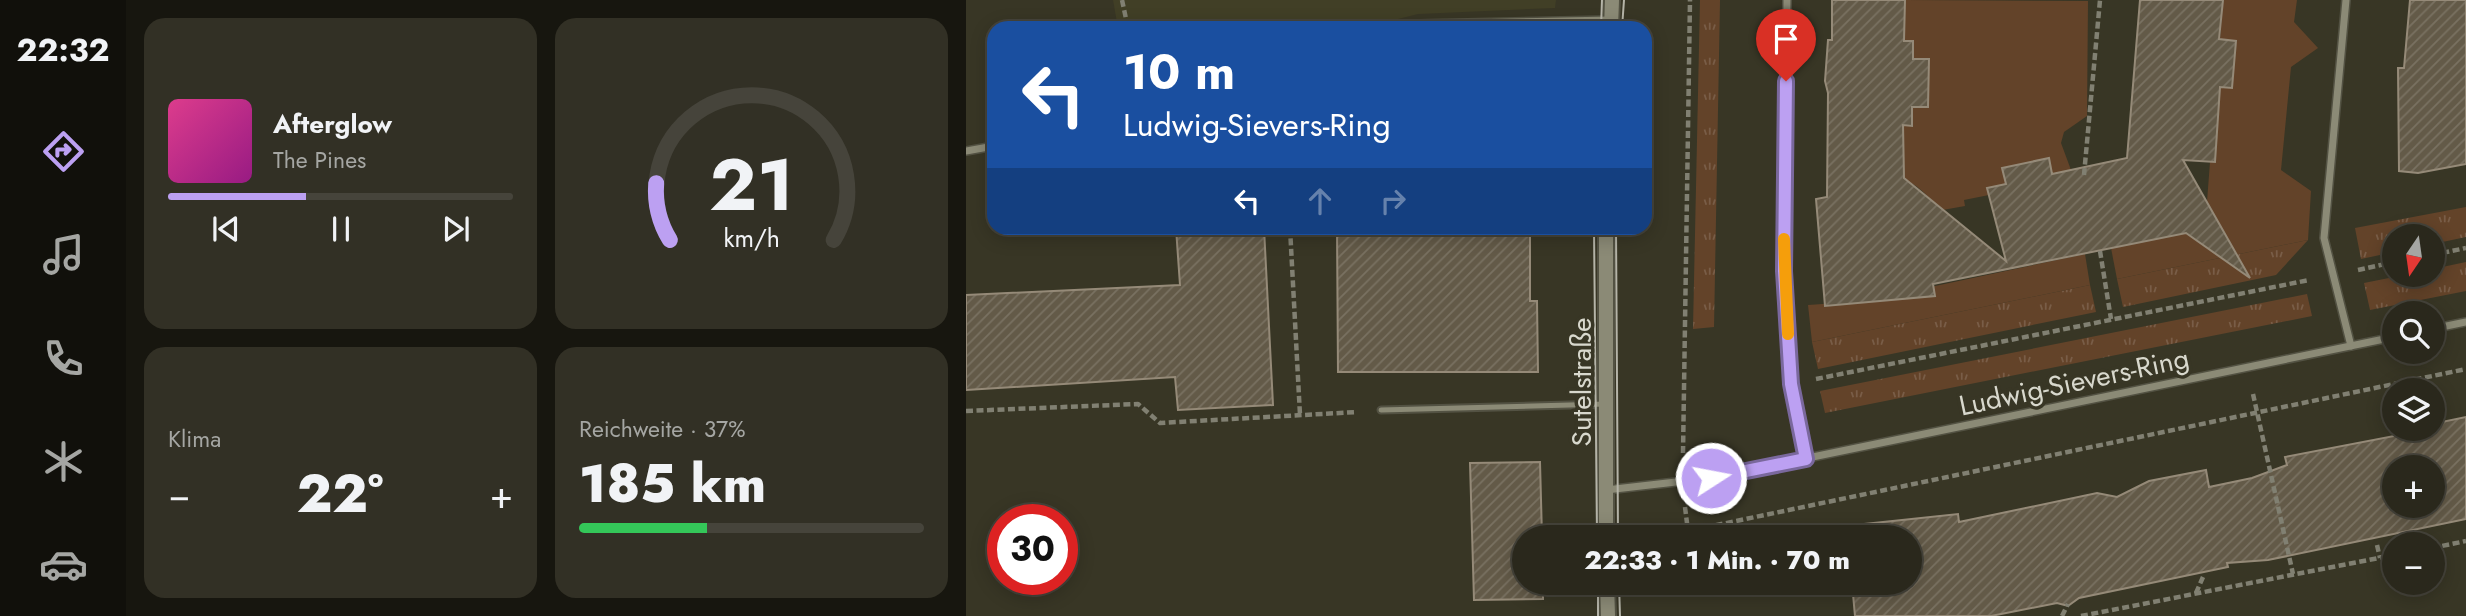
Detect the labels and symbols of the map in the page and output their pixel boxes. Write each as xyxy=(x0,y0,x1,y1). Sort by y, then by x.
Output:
pin xyxy=(1756,9,1816,81)
north arrow xyxy=(2382,224,2445,287)
street label: Sutelstraße xyxy=(1561,318,1602,446)
street label: Ludwig-Sievers-Ring xyxy=(1955,338,2193,426)
position arrow xyxy=(1674,441,1748,515)
speed limit sign: 30 xyxy=(987,504,1078,595)

